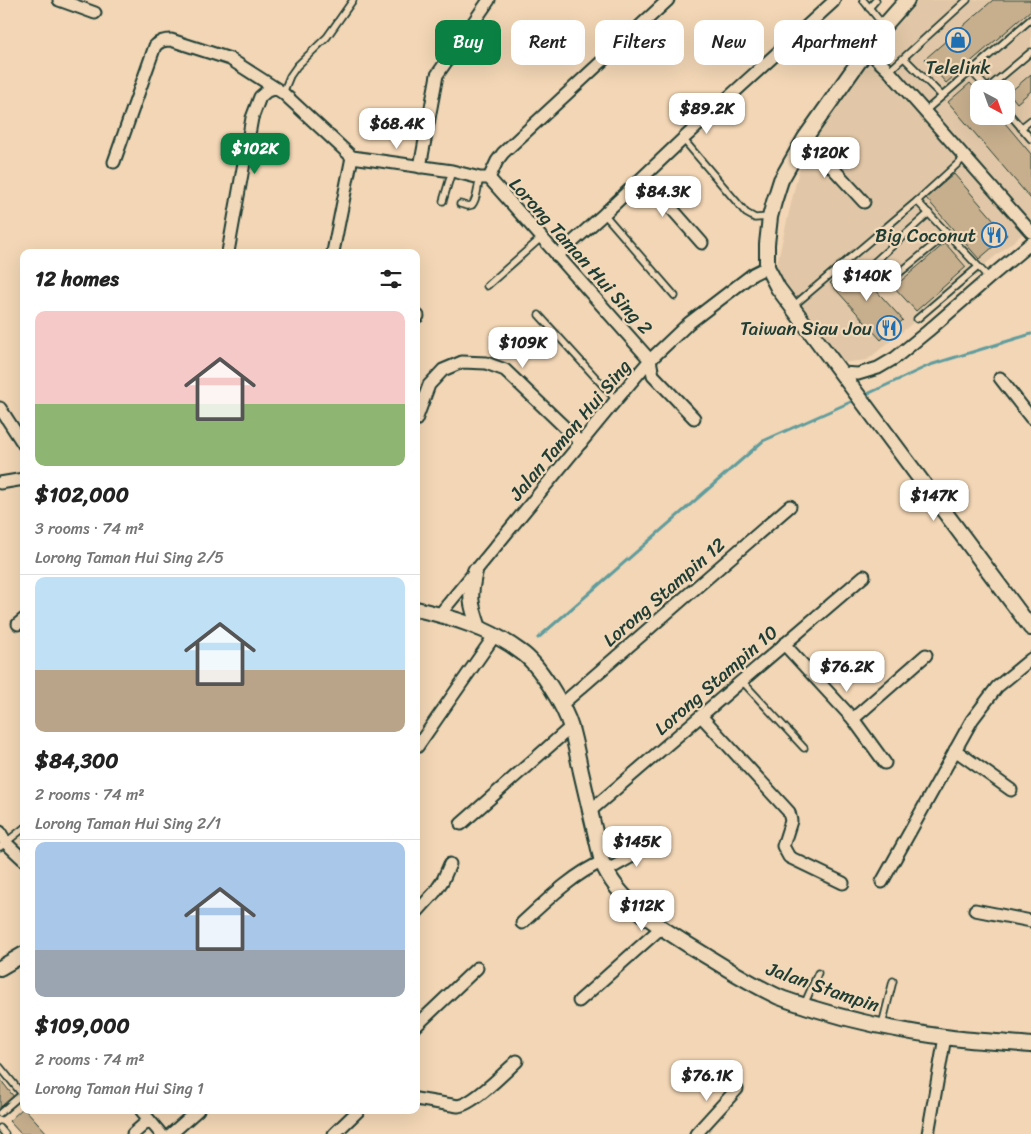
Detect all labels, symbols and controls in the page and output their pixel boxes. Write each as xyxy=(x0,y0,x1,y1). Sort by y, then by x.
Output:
chip: Buy xyxy=(435,20,501,65)
chip: Rent xyxy=(511,20,585,65)
chip: Filters xyxy=(595,20,684,65)
chip: New xyxy=(694,20,764,65)
chip: Apartment xyxy=(774,20,895,65)
shop icon: Telelink xyxy=(945,27,971,53)
place label: Telelink xyxy=(926,51,991,84)
north arrow xyxy=(970,80,1015,125)
map controls xyxy=(970,80,1015,125)
pin: $89.2K xyxy=(666,92,748,135)
text: $89.2K xyxy=(680,94,734,123)
pin: $68.4K xyxy=(356,108,438,150)
text: $68.4K xyxy=(370,109,424,138)
pin: $102K xyxy=(220,132,290,175)
text: $102K xyxy=(232,134,278,163)
pin: $120K xyxy=(790,136,860,179)
text: $120K xyxy=(802,138,848,167)
street label: Lorong Taman Hui Sing 2 xyxy=(501,169,661,343)
pin: $84.3K xyxy=(622,176,704,218)
text: $84.3K xyxy=(636,177,690,206)
place label: Big Coconut xyxy=(875,219,976,252)
restaurant icon: Big Coconut xyxy=(981,222,1007,248)
text: 12 homes xyxy=(35,260,119,298)
pin: $140K xyxy=(832,260,902,302)
text: $140K xyxy=(843,261,891,290)
icon: filters xyxy=(377,265,405,293)
place label: Taiwan Siau Jou xyxy=(740,312,872,345)
restaurant icon: Taiwan Siau Jou xyxy=(876,315,902,341)
pin: $109K xyxy=(488,326,558,369)
text: $109K xyxy=(499,328,547,357)
icon: home xyxy=(175,344,265,434)
street label: Jalan Taman Hui Sing xyxy=(500,351,640,509)
text: $102,000 xyxy=(35,476,129,514)
pin: $147K xyxy=(899,480,969,522)
text: $147K xyxy=(911,481,957,510)
text: 3 rooms · 74 m² xyxy=(35,514,144,543)
street label: Lorong Stampin 12 xyxy=(595,529,733,655)
text: Lorong Taman Hui Sing 2/5 xyxy=(35,543,224,572)
icon: home xyxy=(175,609,265,699)
street label: Lorong Stampin 10 xyxy=(646,616,786,744)
pin: $76.2K xyxy=(806,650,888,693)
text: $76.2K xyxy=(821,652,873,681)
text: $84,300 xyxy=(35,742,119,780)
text: 2 rooms · 74 m² xyxy=(35,780,145,809)
text: Lorong Taman Hui Sing 2/1 xyxy=(35,809,221,838)
pin: $145K xyxy=(602,826,672,868)
text: $145K xyxy=(613,827,661,856)
icon: home xyxy=(175,874,265,964)
pin: $112K xyxy=(607,890,677,932)
text: $112K xyxy=(620,891,664,920)
street label: Jalan Stampin xyxy=(761,952,884,1022)
text: $109,000 xyxy=(35,1007,130,1045)
text: 2 rooms · 74 m² xyxy=(35,1045,145,1074)
pin: $76.1K xyxy=(666,1060,748,1102)
text: $76.1K xyxy=(682,1061,732,1090)
text: Lorong Taman Hui Sing 1 xyxy=(35,1074,204,1103)

